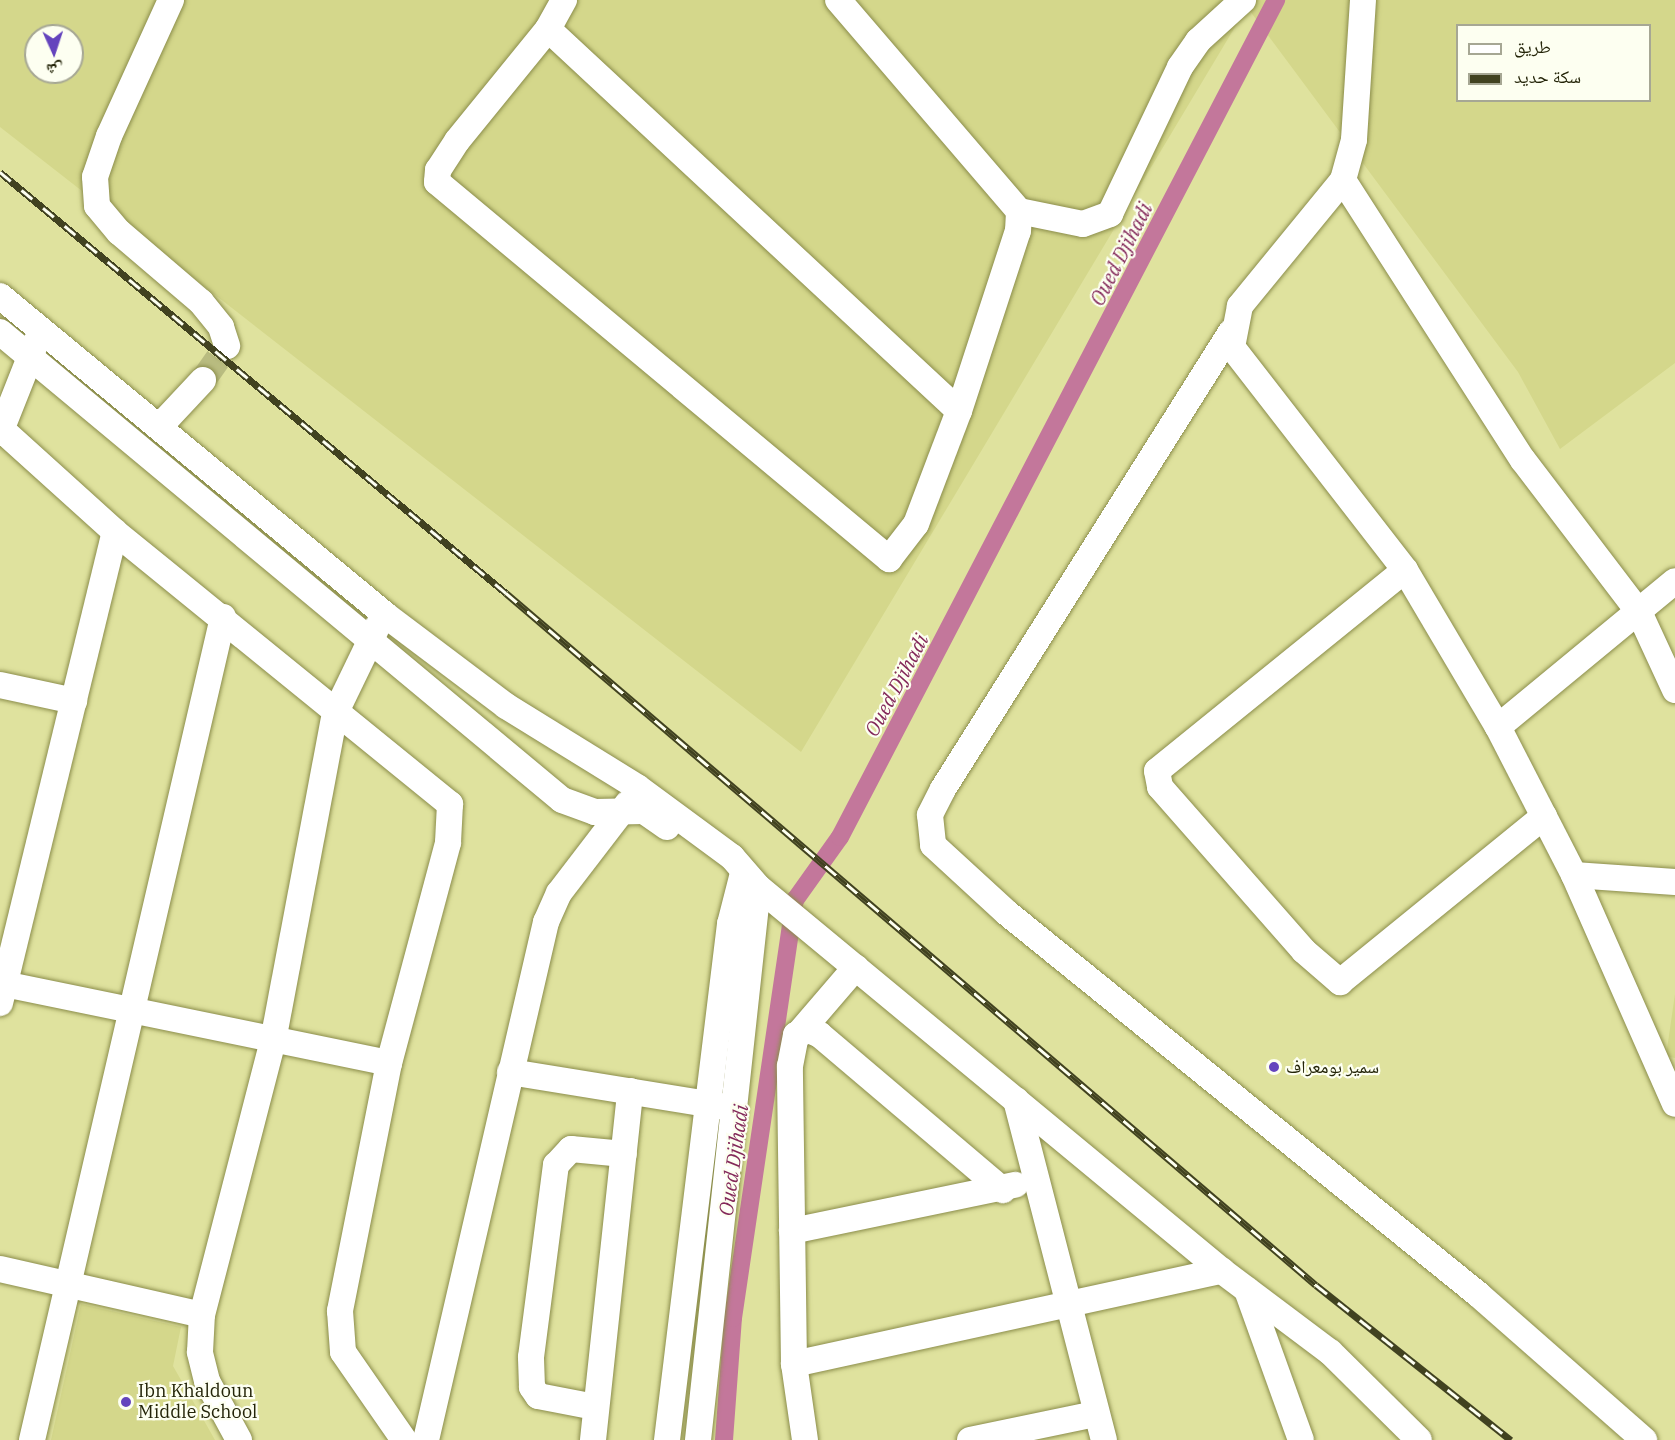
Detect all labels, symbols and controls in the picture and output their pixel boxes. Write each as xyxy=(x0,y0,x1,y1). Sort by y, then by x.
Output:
north arrow xyxy=(24,24,84,84)
legend xyxy=(1456,24,1651,102)
text: طريق xyxy=(1514,35,1551,58)
text: ش xyxy=(46,60,64,80)
text: سكة حديد xyxy=(1514,65,1581,88)
water label: Oued Djihadi xyxy=(1085,199,1157,309)
water label: Oued Djihadi xyxy=(859,630,933,740)
place label: سمير بومعراف xyxy=(1286,1056,1379,1078)
marker: سمير بومعراف xyxy=(1267,1060,1281,1074)
water label: Oued Djihadi xyxy=(713,1103,753,1217)
place label: Ibn Khaldoun Middle School xyxy=(138,1381,257,1424)
marker: Ibn Khaldoun Middle School xyxy=(119,1395,133,1409)

